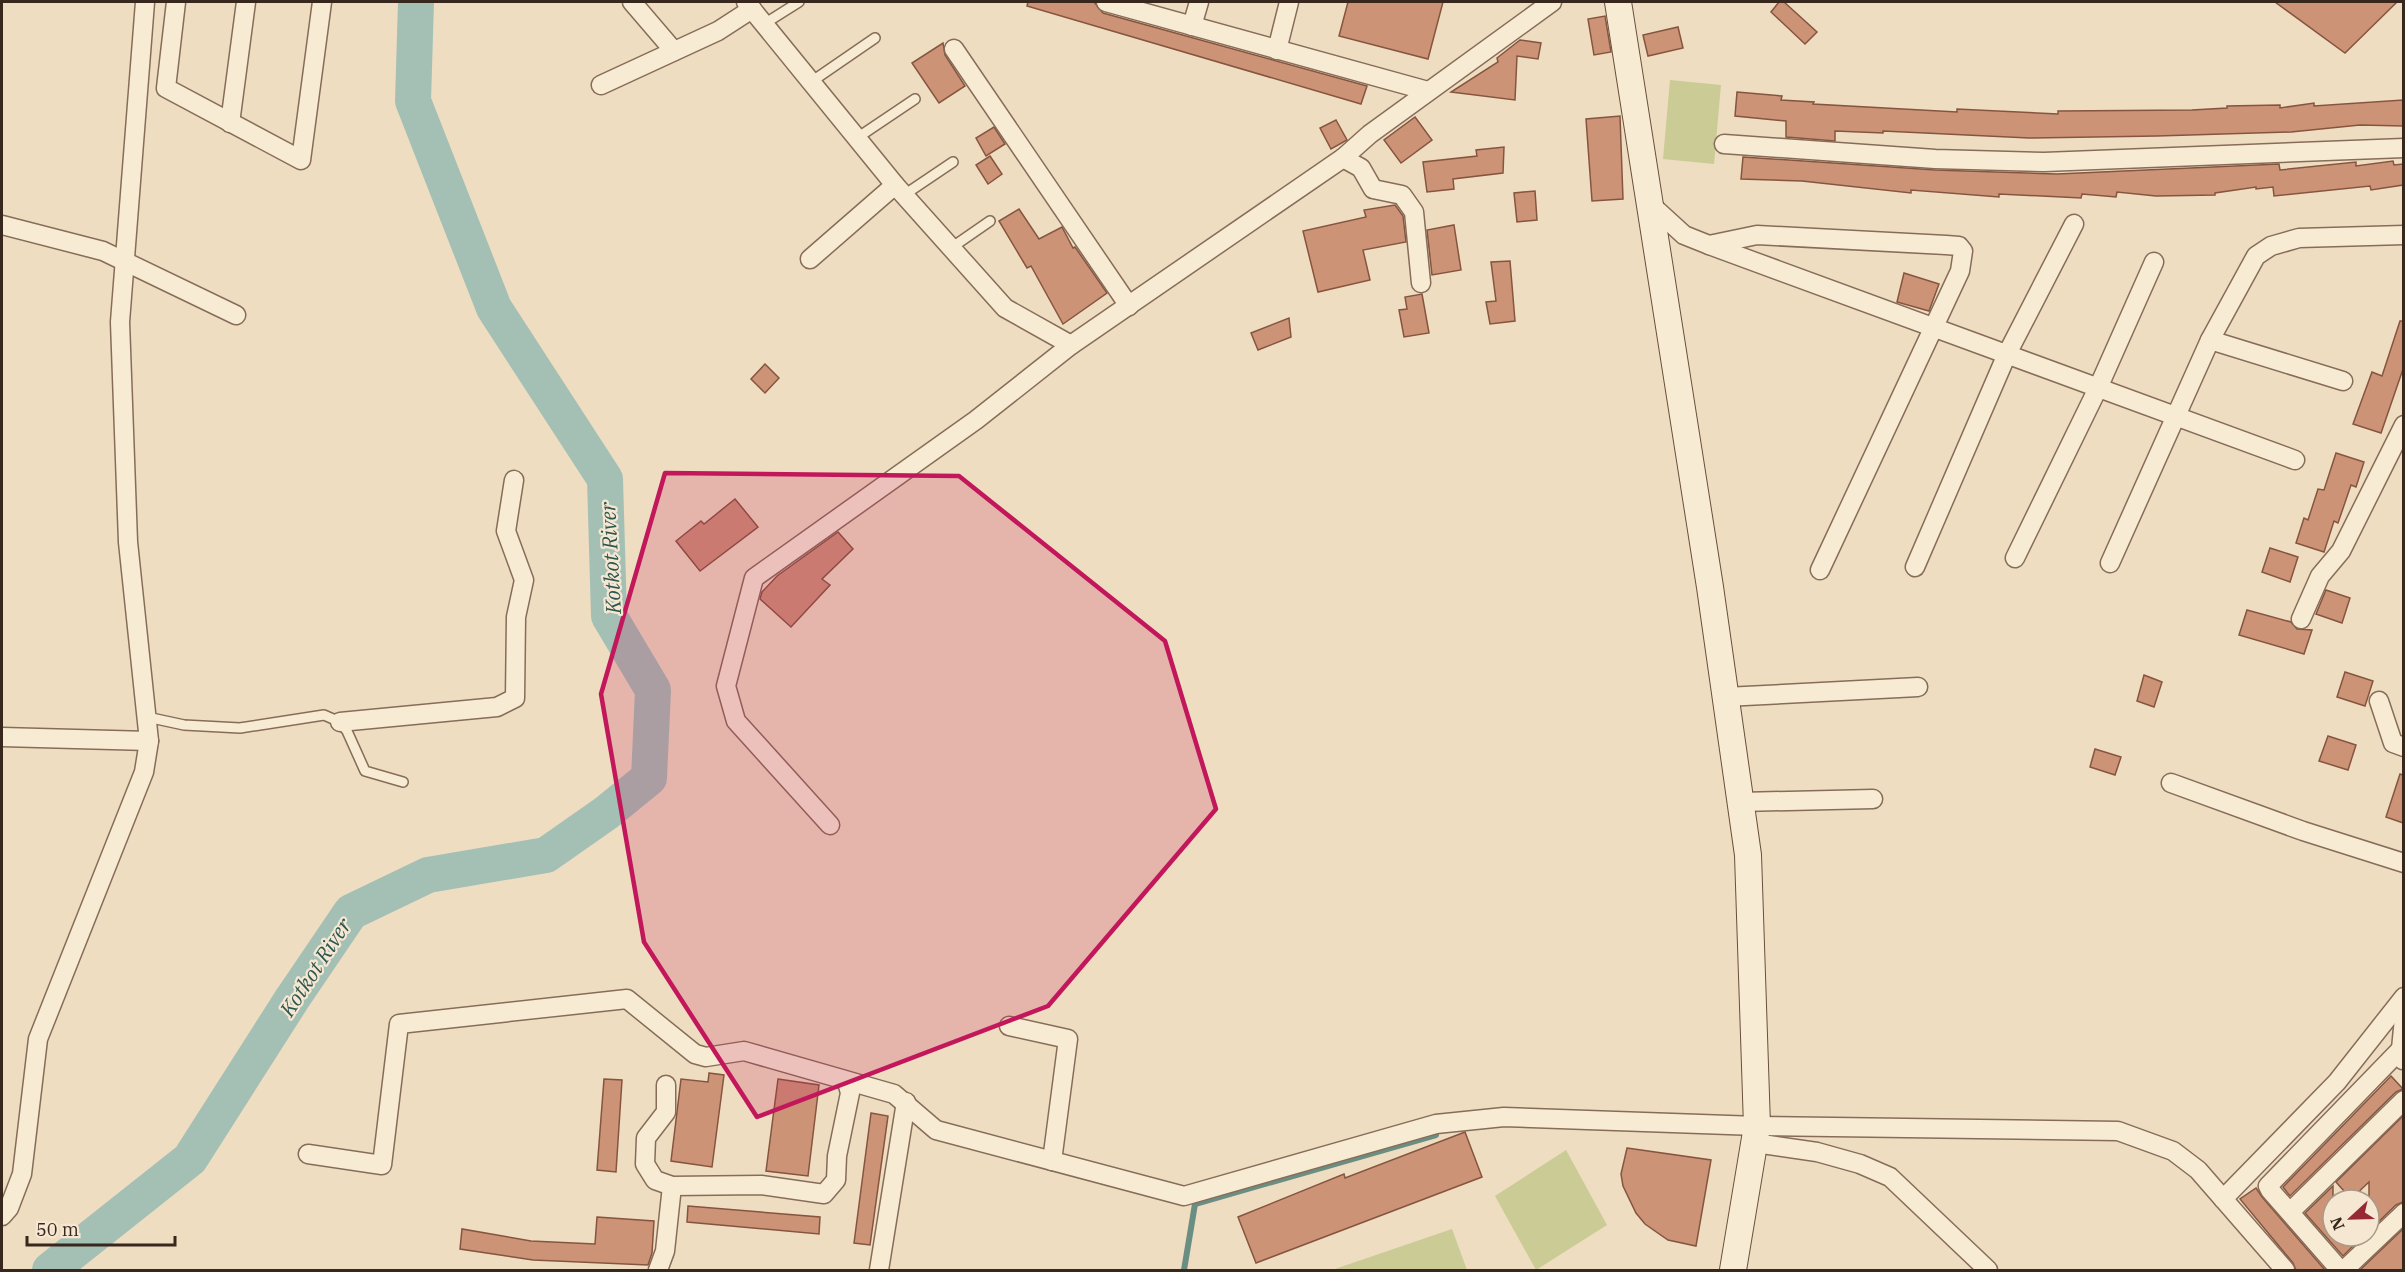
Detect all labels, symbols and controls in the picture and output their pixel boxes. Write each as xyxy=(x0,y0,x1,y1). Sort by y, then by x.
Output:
water label: Kotkot River xyxy=(593,501,627,616)
water label: Kotkot River xyxy=(272,912,358,1022)
north arrow xyxy=(2321,1188,2381,1248)
scale bar xyxy=(27,1209,176,1247)
text: N xyxy=(2325,1214,2349,1233)
text: 50 m xyxy=(36,1218,79,1241)

